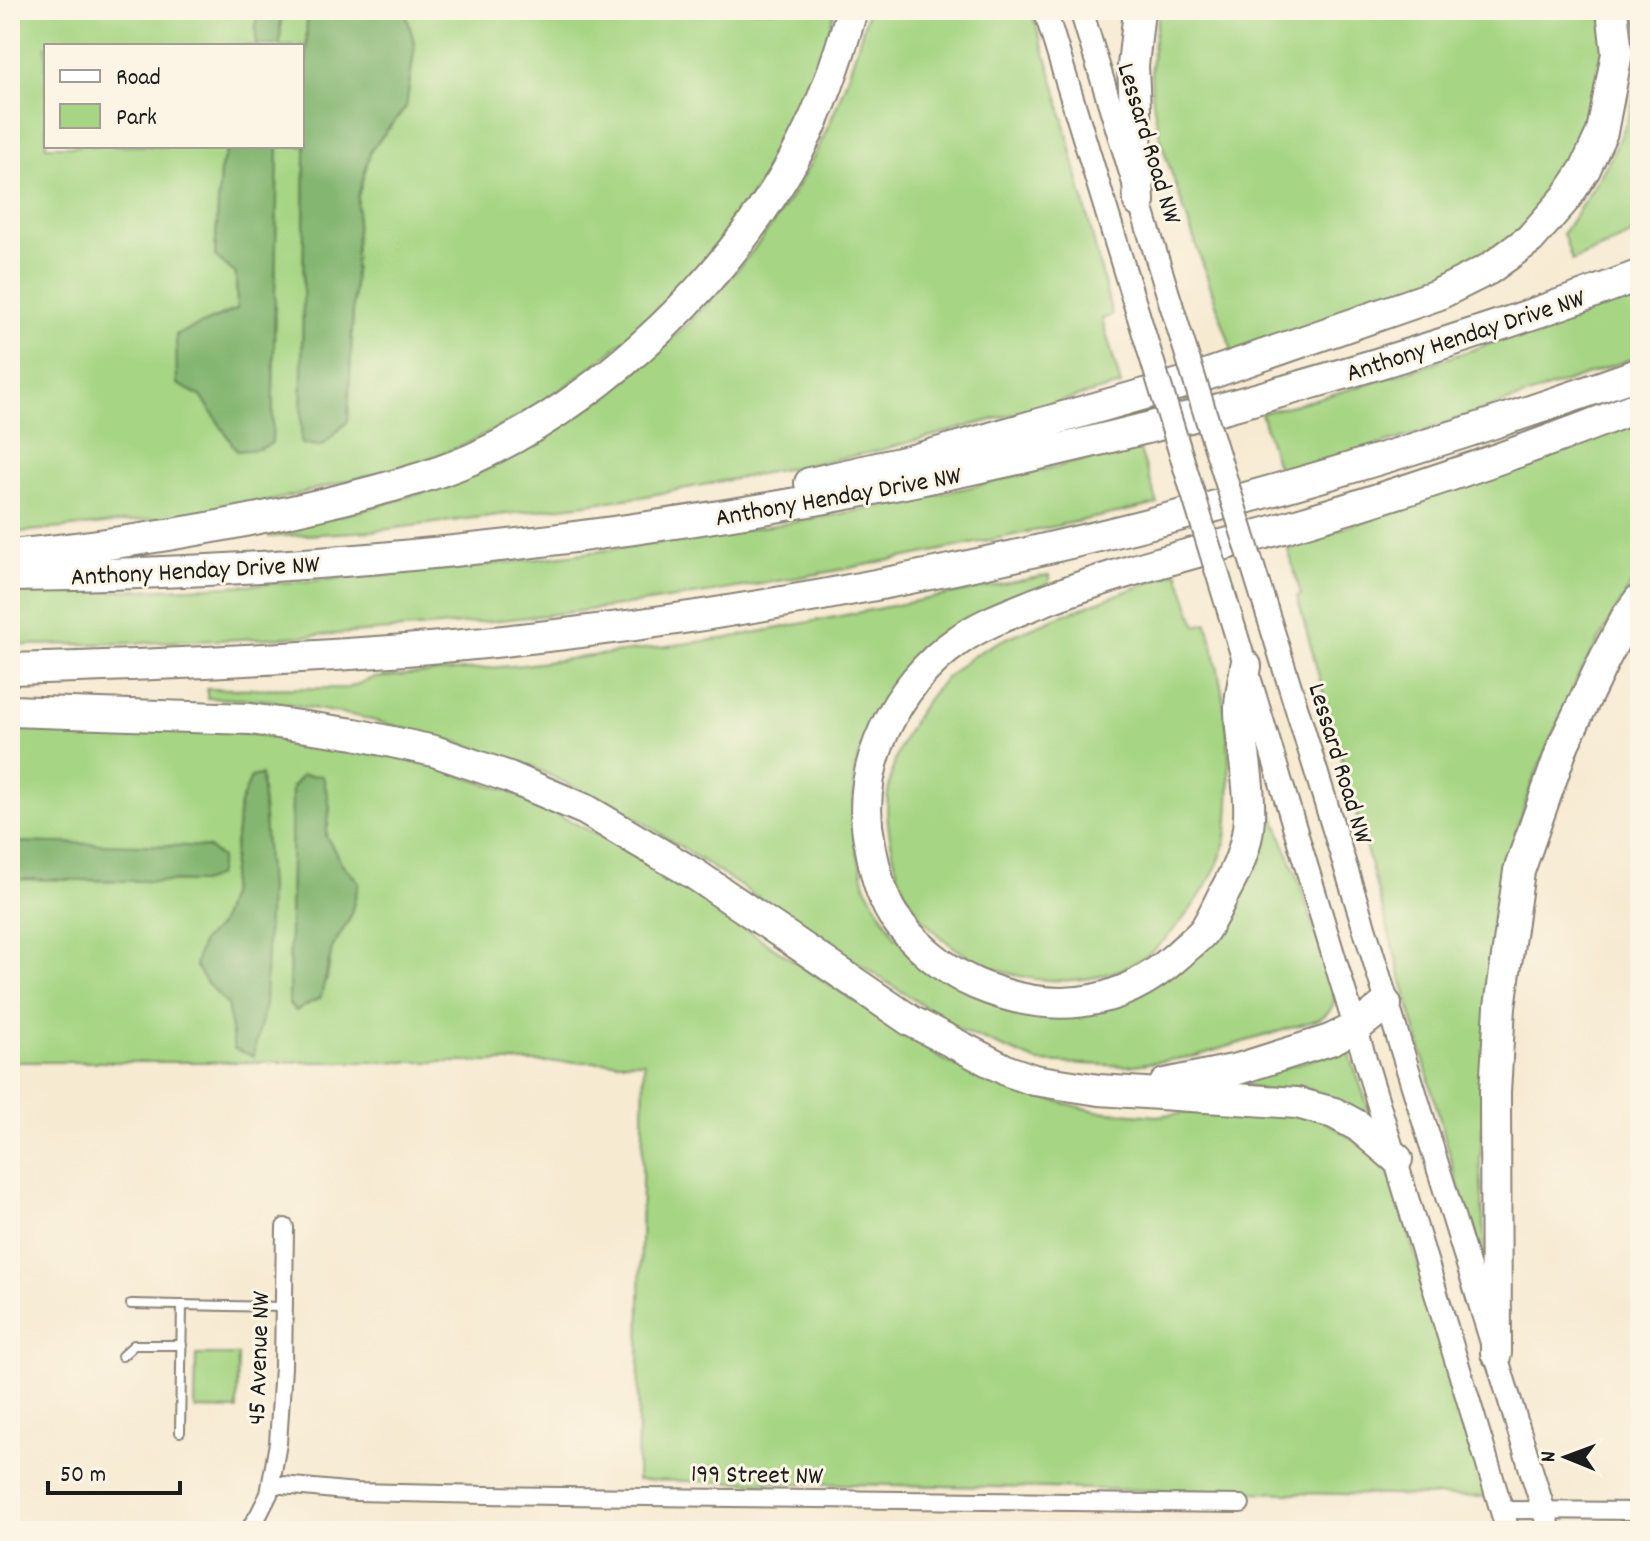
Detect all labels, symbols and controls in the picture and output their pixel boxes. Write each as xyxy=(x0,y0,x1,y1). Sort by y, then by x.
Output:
legend xyxy=(44,44,304,148)
street label: Lessard Road NW xyxy=(1106,59,1190,229)
text: Road xyxy=(116,62,161,96)
text: Park xyxy=(116,102,157,136)
street label: Anthony Henday Drive NW xyxy=(1342,281,1590,393)
street label: Anthony Henday Drive NW xyxy=(713,459,965,538)
street label: Anthony Henday Drive NW xyxy=(70,547,321,597)
street label: Lessard Road NW xyxy=(1297,679,1381,849)
street label: 45 Avenue NW xyxy=(240,1291,281,1426)
north arrow xyxy=(1526,1417,1606,1497)
scale bar xyxy=(48,1445,180,1495)
text: N xyxy=(1534,1451,1565,1462)
street label: 199 Street NW xyxy=(690,1457,824,1496)
text: 50 m xyxy=(60,1459,106,1493)

